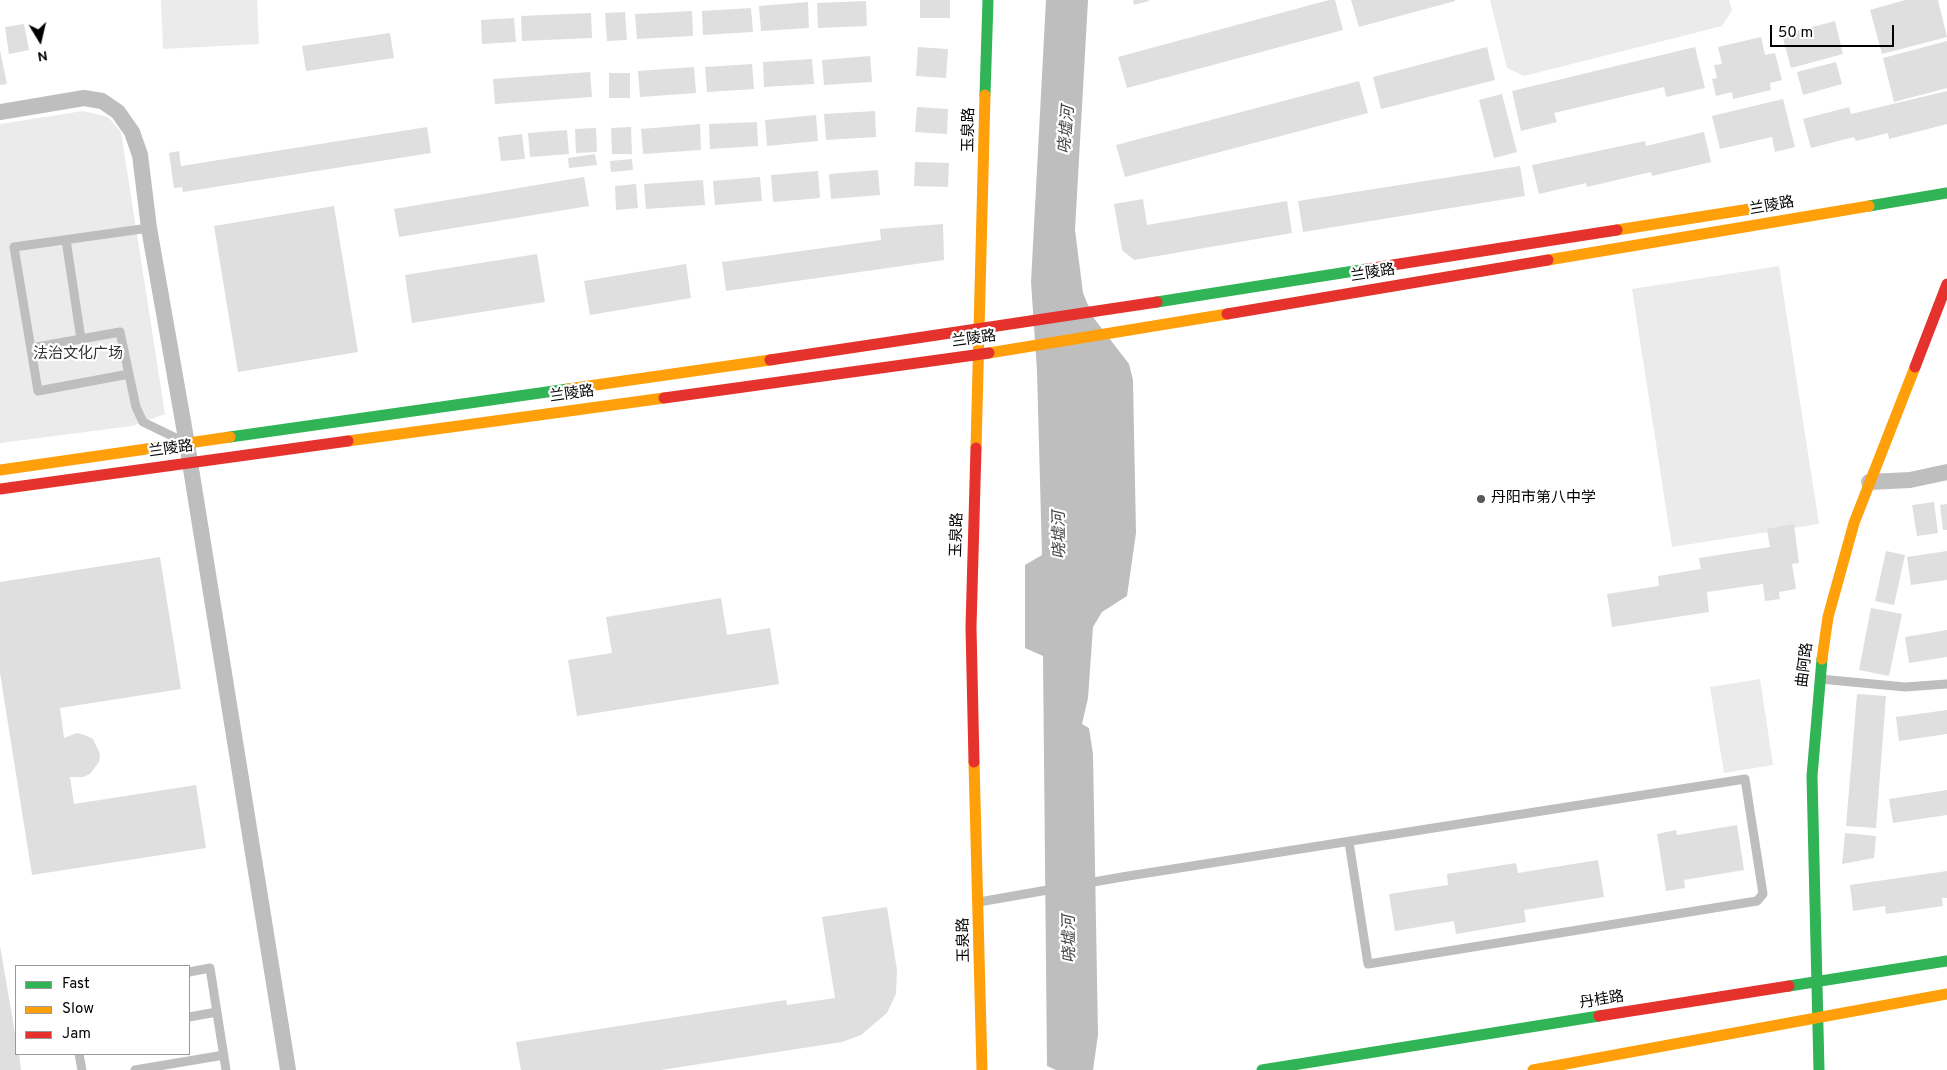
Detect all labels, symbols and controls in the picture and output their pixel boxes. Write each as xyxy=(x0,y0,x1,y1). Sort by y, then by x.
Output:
north arrow xyxy=(15,15,65,65)
scale bar xyxy=(1772,15,1896,47)
text: 50 m xyxy=(1778,24,1813,43)
text: N xyxy=(36,46,49,64)
water label: 哓墟河 xyxy=(1056,105,1080,155)
street label: 玉泉路 xyxy=(961,107,979,153)
street label: 兰陵路 xyxy=(1748,194,1796,220)
street label: 兰陵路 xyxy=(1349,262,1397,286)
street label: 兰陵路 xyxy=(950,328,998,352)
park label: 法治文化广场 xyxy=(33,346,123,364)
street label: 兰陵路 xyxy=(548,383,596,407)
street label: 兰陵路 xyxy=(147,438,195,462)
place label: 丹阳市第八中学 xyxy=(1491,490,1596,508)
marker: 丹阳市第八中学 xyxy=(1475,493,1487,505)
water label: 哓墟河 xyxy=(1051,511,1071,559)
street label: 玉泉路 xyxy=(948,512,968,558)
street label: 曲阿路 xyxy=(1794,642,1818,688)
water label: 哓墟河 xyxy=(1061,915,1081,963)
street label: 玉泉路 xyxy=(956,917,974,963)
legend xyxy=(15,965,190,1055)
text: Fast xyxy=(62,975,90,994)
street label: 丹桂路 xyxy=(1578,989,1626,1013)
text: Slow xyxy=(62,1000,94,1019)
text: Jam xyxy=(62,1025,91,1044)

